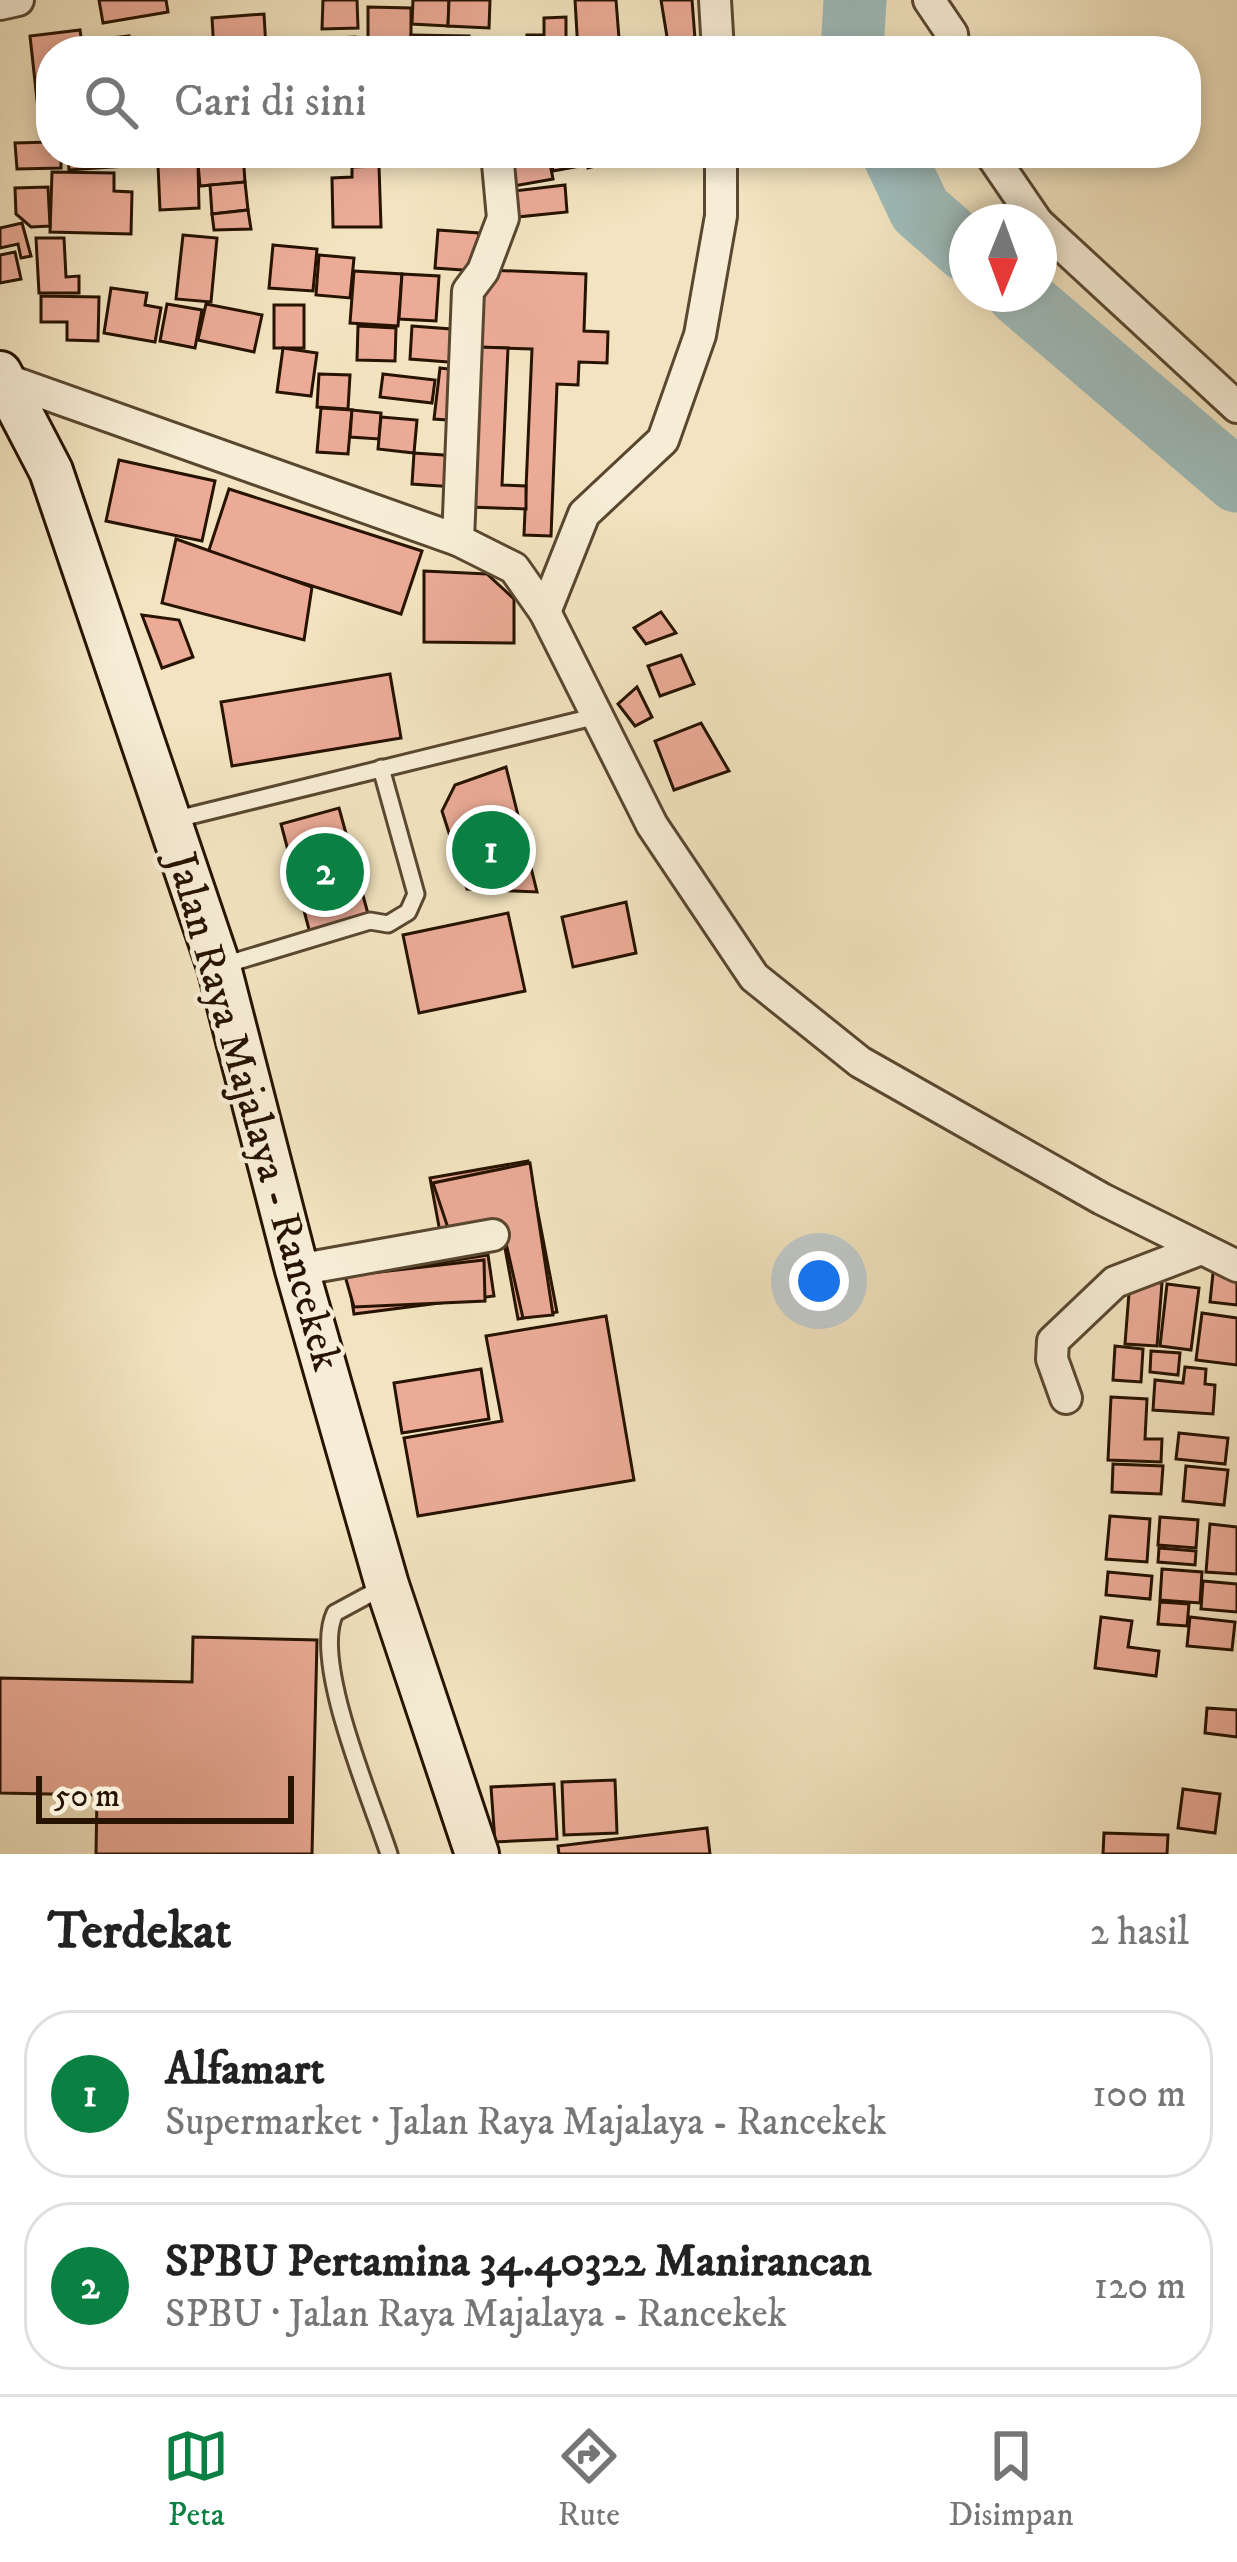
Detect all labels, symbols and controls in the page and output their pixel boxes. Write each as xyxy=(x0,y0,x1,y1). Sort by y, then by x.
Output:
search box xyxy=(36,36,1201,168)
icon: search xyxy=(78,69,144,135)
text: Cari di sini xyxy=(174,74,366,130)
north arrow xyxy=(949,204,1057,312)
pin: 1 xyxy=(452,805,530,895)
pin: 2 xyxy=(286,827,364,917)
street label: Jalan Raya Majalaya - Rancekek xyxy=(153,843,352,1377)
your location xyxy=(789,1251,849,1311)
scale bar xyxy=(36,1770,294,1823)
text: 50 m xyxy=(54,1776,120,1817)
text: Terdekat xyxy=(48,1900,231,1964)
text: 2 hasil xyxy=(1090,1908,1189,1957)
text: Alfamart xyxy=(165,2042,325,2098)
text: 1 xyxy=(83,2070,97,2119)
text: 100 m xyxy=(1092,2070,1186,2119)
text: Supermarket · Jalan Raya Majalaya - Rancekek xyxy=(165,2098,887,2147)
text: SPBU Pertamina 34.40322 Manirancan xyxy=(165,2234,872,2290)
text: 2 xyxy=(80,2262,100,2311)
text: 120 m xyxy=(1094,2262,1186,2311)
text: SPBU · Jalan Raya Majalaya - Rancekek xyxy=(165,2290,787,2339)
tab: Peta xyxy=(163,2423,229,2536)
tab: Rute xyxy=(556,2423,622,2536)
tab: Disimpan xyxy=(948,2423,1074,2536)

